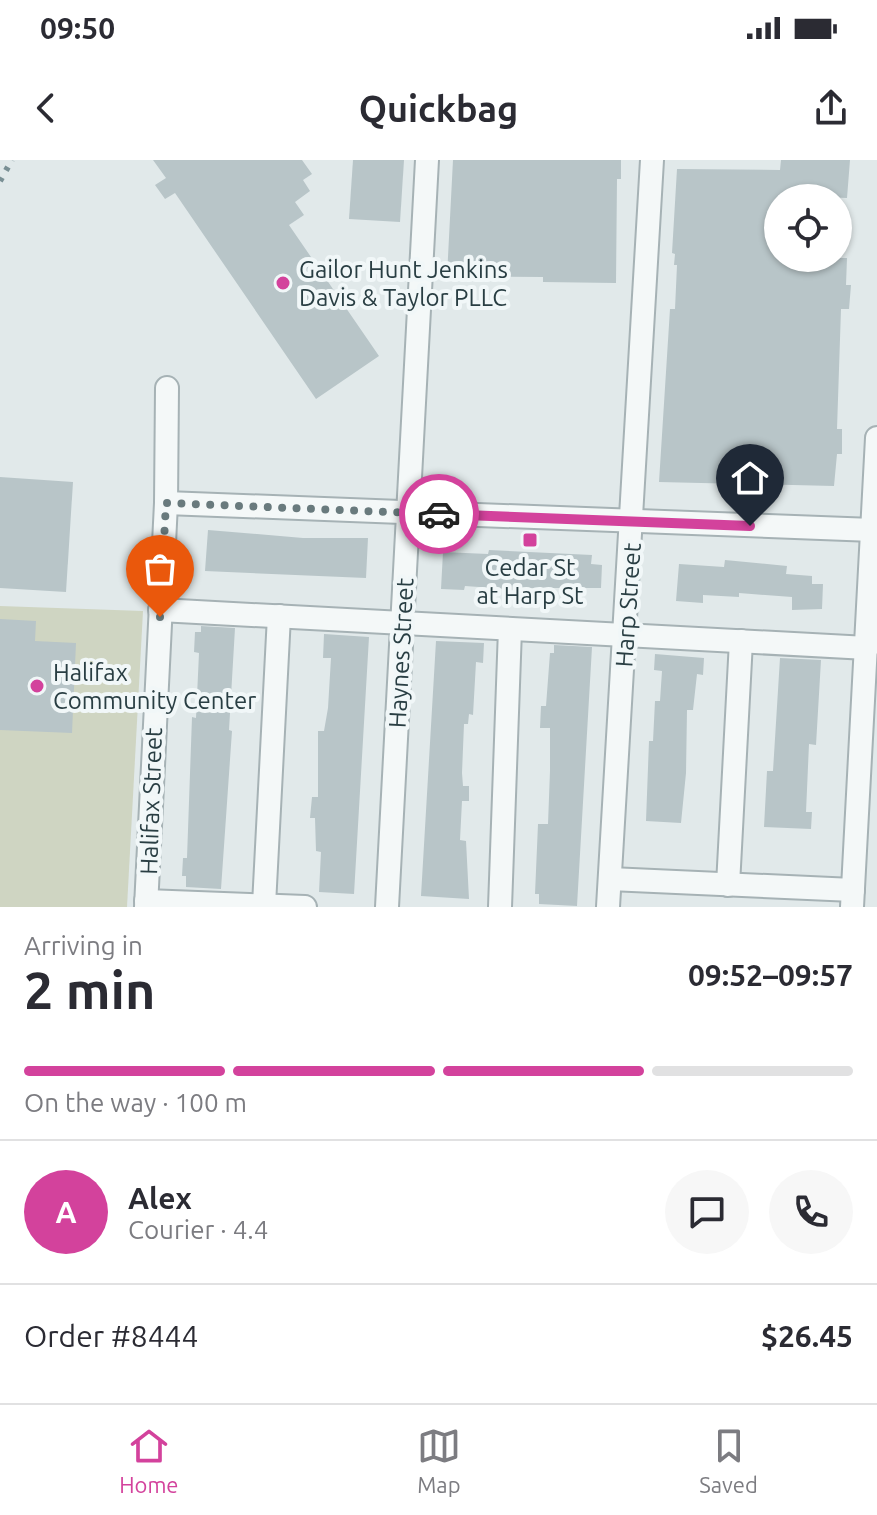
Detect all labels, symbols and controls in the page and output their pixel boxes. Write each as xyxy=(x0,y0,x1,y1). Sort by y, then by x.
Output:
text: 09:50 xyxy=(40,11,115,45)
icon: back xyxy=(24,86,68,130)
icon: share xyxy=(809,86,853,130)
text: Quickbag xyxy=(359,88,518,129)
map controls xyxy=(764,184,852,272)
button: locate xyxy=(764,184,852,272)
place label: Gailor Hunt Jenkins Davis & Taylor PLLC xyxy=(299,256,508,311)
marker: Gailor Hunt Jenkins Davis & Taylor PLLC xyxy=(274,274,292,292)
pin xyxy=(716,444,784,526)
icon: home xyxy=(728,456,772,500)
courier xyxy=(399,474,479,554)
icon: car xyxy=(417,492,461,536)
marker: Cedar St at Harp St xyxy=(521,531,539,549)
pin xyxy=(126,535,194,617)
street label: Harp Street xyxy=(610,541,646,668)
icon: bag xyxy=(138,547,182,591)
place label: Cedar St at Harp St xyxy=(477,554,584,609)
street label: Haynes Street xyxy=(384,577,418,729)
place label: Halifax Community Center xyxy=(53,659,256,714)
marker: Halifax Community Center xyxy=(28,677,46,695)
street label: Halifax Street xyxy=(135,726,167,875)
text: Arriving in xyxy=(24,931,143,960)
text: 09:52–09:57 xyxy=(688,958,853,992)
text: 2 min xyxy=(24,961,155,1019)
text: On the way · 100 m xyxy=(24,1088,247,1117)
button: chat xyxy=(665,1170,749,1254)
button: phone xyxy=(769,1170,853,1254)
text: Alex xyxy=(128,1181,192,1215)
text: A xyxy=(55,1195,77,1229)
text: Courier · 4.4 xyxy=(128,1215,268,1244)
text: Order #8444 xyxy=(24,1319,198,1353)
text: $26.45 xyxy=(761,1319,853,1353)
tab: Home xyxy=(119,1424,179,1497)
tab: Map xyxy=(417,1424,461,1497)
tab: Saved xyxy=(699,1424,758,1497)

